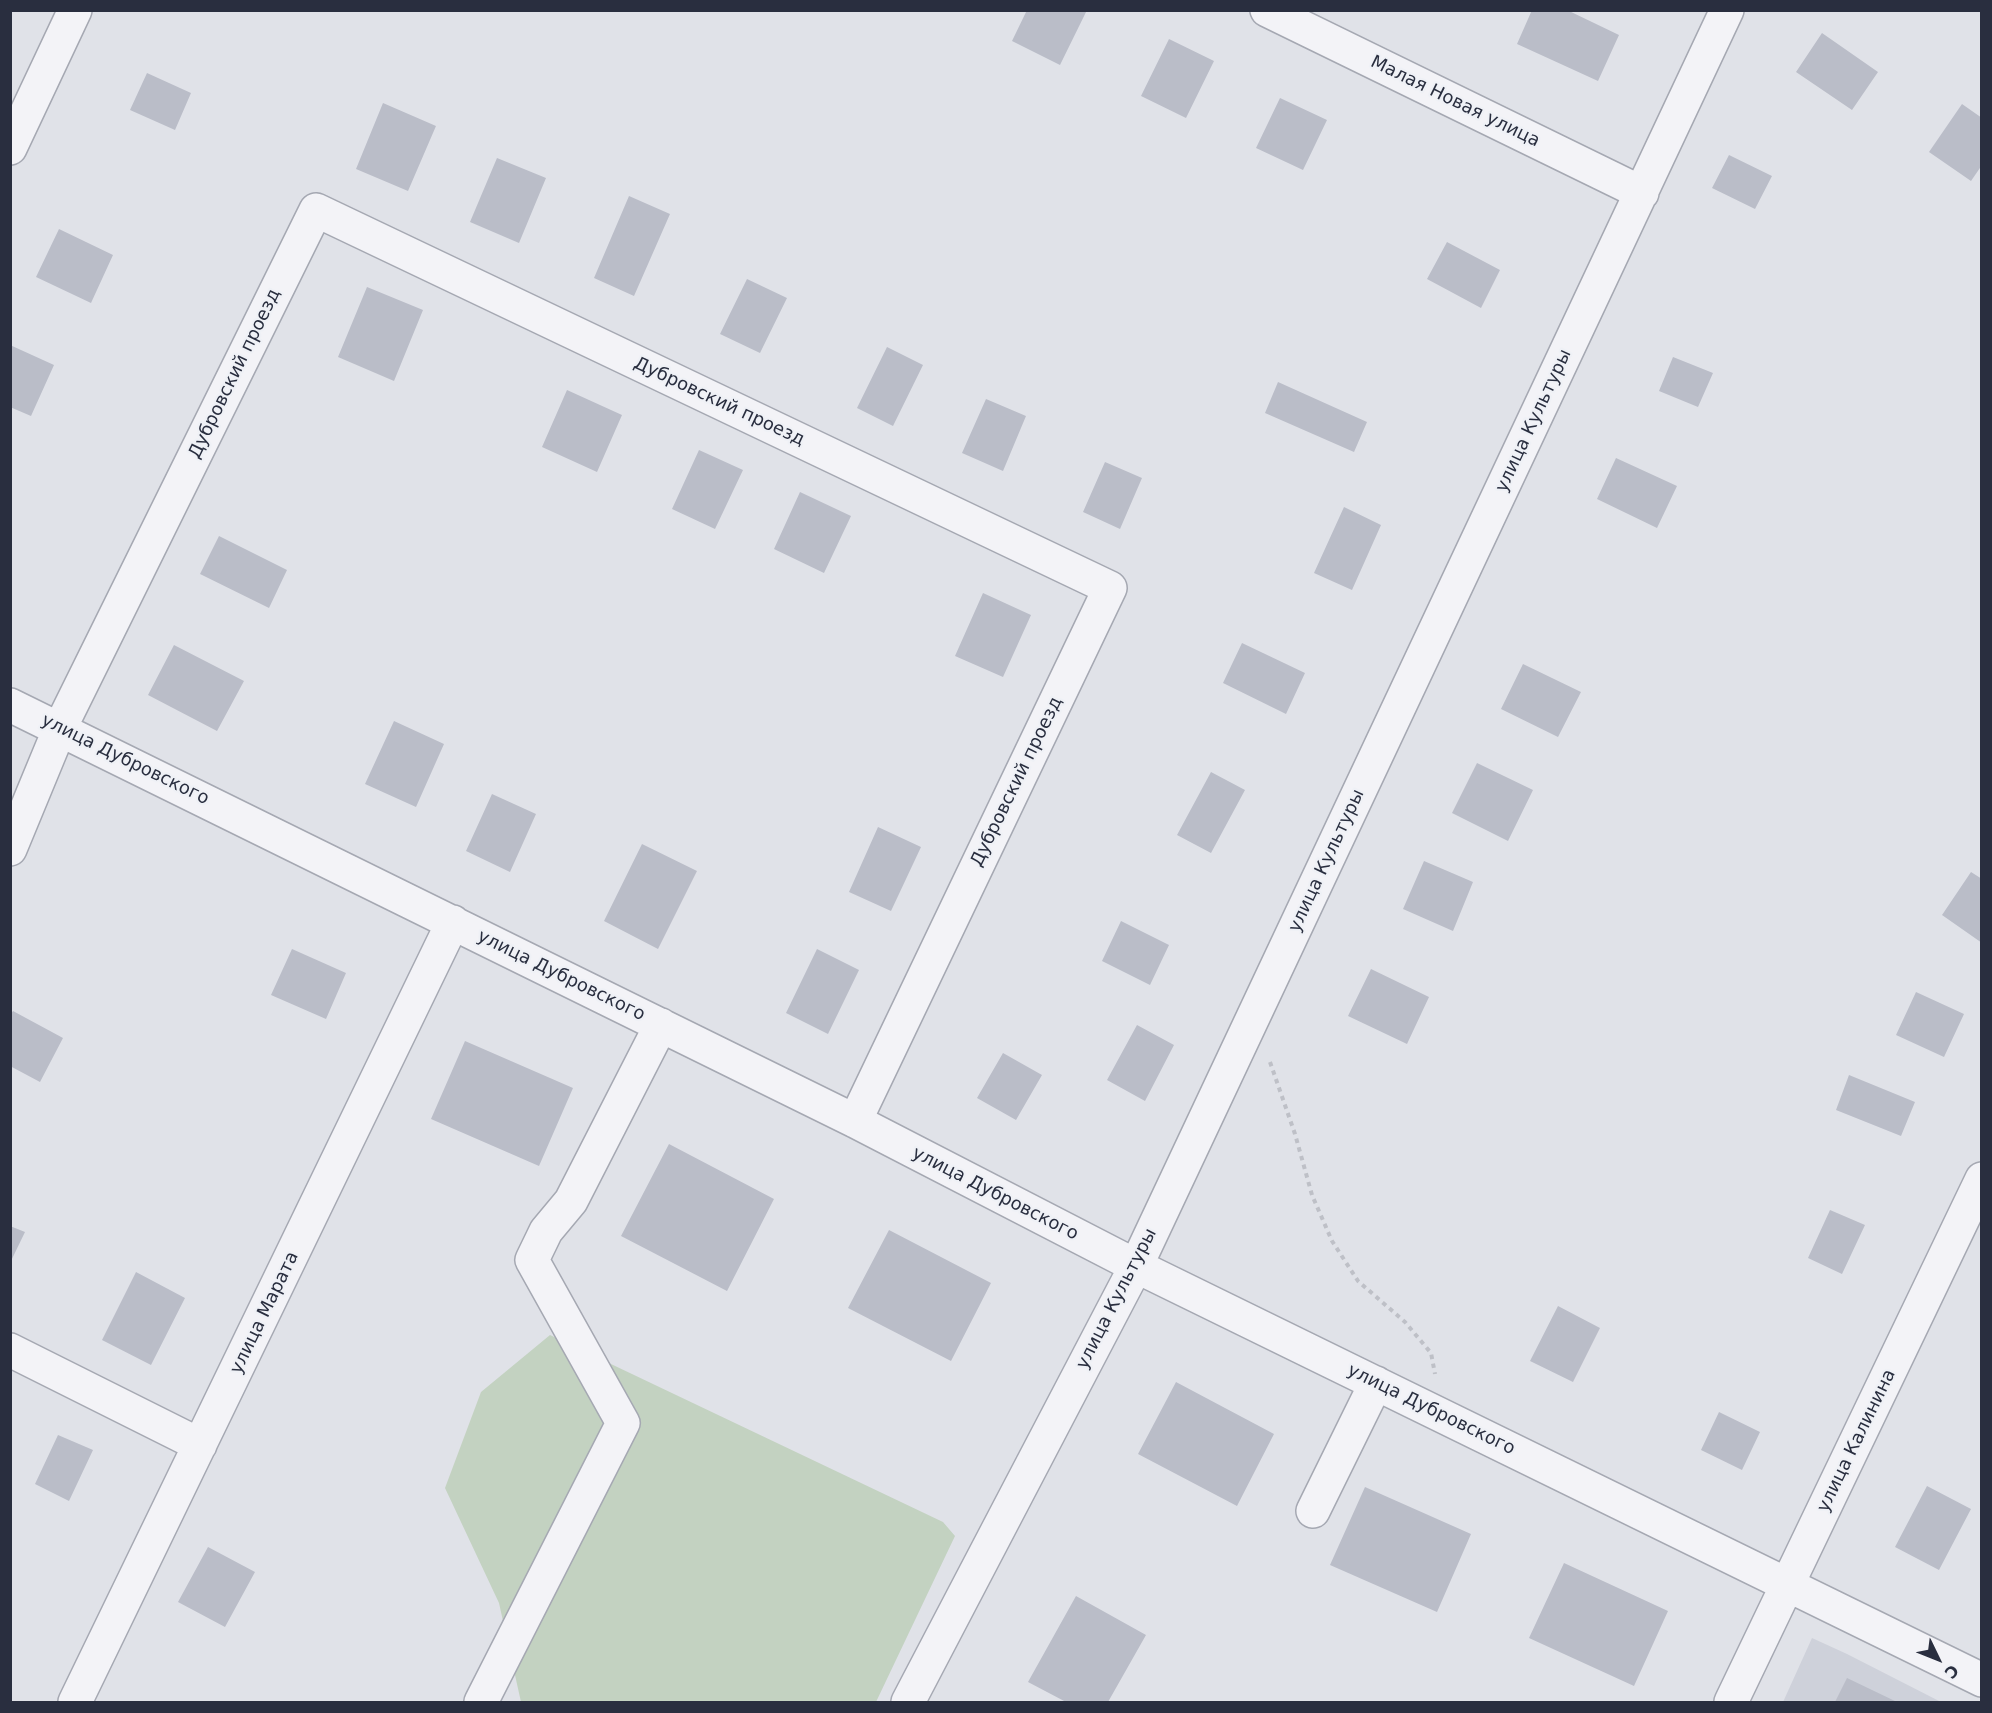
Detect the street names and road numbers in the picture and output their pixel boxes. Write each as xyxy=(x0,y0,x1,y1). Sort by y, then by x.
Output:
street label: Малая Новая улица xyxy=(1367,52,1543,152)
street label: Дубровский проезд xyxy=(185,286,285,462)
street label: улица Культуры xyxy=(1491,346,1577,496)
street label: Дубровский проезд xyxy=(630,353,808,451)
street label: Дубровский проезд xyxy=(967,694,1067,870)
street label: улица Дубровского xyxy=(38,710,212,810)
street label: улица Культуры xyxy=(1284,786,1370,936)
street label: улица Дубровского xyxy=(474,926,648,1026)
street label: улица Дубровского xyxy=(908,1143,1082,1245)
street label: улица Культуры xyxy=(1072,1225,1162,1373)
street label: улица Марата xyxy=(226,1248,304,1378)
street label: улица Дубровского xyxy=(1344,1360,1518,1460)
street label: улица Калинина xyxy=(1813,1366,1901,1516)

